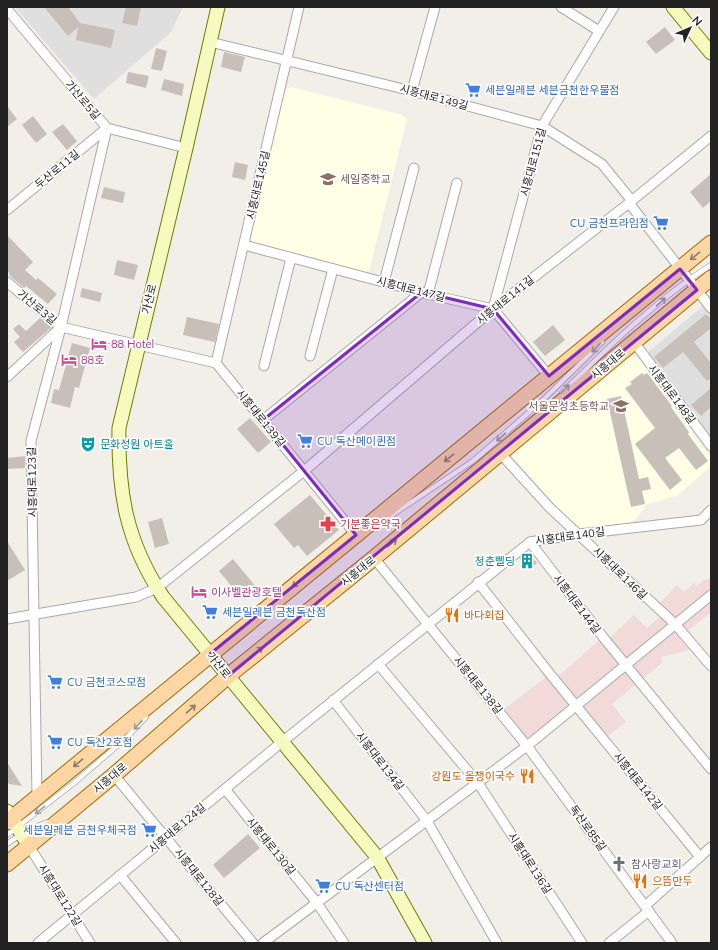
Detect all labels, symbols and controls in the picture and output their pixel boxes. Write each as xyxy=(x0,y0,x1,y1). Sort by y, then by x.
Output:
north arrow xyxy=(670,8,710,48)
text: N xyxy=(689,13,705,29)
street label: 가산로5길 xyxy=(63,77,103,123)
street label: 시흥대로149길 xyxy=(398,81,470,113)
supermarket icon: 세븐일레븐 세븐금천한우물점 xyxy=(464,81,482,99)
place label: 세븐일레븐 세븐금천한우물점 xyxy=(485,83,619,97)
street label: 시흥대로151길 xyxy=(517,126,549,198)
street label: 두산로11길 xyxy=(32,147,82,191)
street label: 시흥대로145길 xyxy=(243,149,273,221)
school or university icon: 세일중학교 xyxy=(319,170,337,188)
place label: 세일중학교 xyxy=(340,172,391,186)
supermarket icon: CU 금천프라임점 xyxy=(652,214,670,232)
place label: CU 금천프라임점 xyxy=(570,216,649,230)
one-way arrow xyxy=(690,251,701,260)
street label: 시흥대로141길 xyxy=(473,272,537,328)
street label: 시흥대로147길 xyxy=(375,274,447,304)
street label: 가산로 xyxy=(139,283,159,315)
street label: 가산로3길 xyxy=(14,287,60,327)
one-way arrow xyxy=(656,297,667,306)
hotel icon: 88 Hotel xyxy=(90,335,108,353)
place label: 88 Hotel xyxy=(111,337,154,351)
one-way arrow xyxy=(591,343,600,353)
street label: 시흥대로 xyxy=(588,346,628,382)
hotel icon: 88호 xyxy=(60,351,78,369)
place label: 88호 xyxy=(81,353,104,367)
street label: 시흥대로148길 xyxy=(645,362,699,426)
one-way arrow xyxy=(560,384,570,394)
street label: 시흥대로139길 xyxy=(233,386,289,450)
school or university icon: 서울문성초등학교 xyxy=(612,397,630,415)
place label: 서울문성초등학교 xyxy=(528,399,609,413)
supermarket icon: CU 독산메이퀸점 xyxy=(296,432,314,450)
one-way arrow xyxy=(495,432,506,441)
place label: CU 독산메이퀸점 xyxy=(317,434,396,448)
theatre icon: 문화정원 아트홀 xyxy=(79,435,97,453)
place label: 문화정원 아트홀 xyxy=(100,437,174,451)
street label: 시흥대로123길 xyxy=(24,447,40,517)
one-way arrow xyxy=(444,453,455,462)
pharmacy icon: 기분좋은약국 xyxy=(319,515,337,533)
place label: 기분좋은약국 xyxy=(340,517,401,531)
street label: 시흥대로140길 xyxy=(534,524,606,548)
one-way arrow xyxy=(387,538,397,547)
street label: 시흥대로146길 xyxy=(590,544,650,602)
building icon: 청춘삘딩 xyxy=(518,552,536,570)
street label: 시흥대로 xyxy=(338,553,378,589)
place label: 청춘삘딩 xyxy=(475,554,515,568)
street label: 시흥대로144길 xyxy=(550,572,604,636)
one-way arrow xyxy=(292,579,302,588)
hotel icon: 이사벨관광호텔 xyxy=(190,583,208,601)
place label: 이사벨관광호텔 xyxy=(211,585,282,599)
supermarket icon: 세븐일레븐 금천독산점 xyxy=(201,603,219,621)
place label: 세븐일레븐 금천독산점 xyxy=(222,605,326,619)
restaurant icon: 바다회집 xyxy=(443,606,461,624)
place label: 바다회집 xyxy=(464,608,504,622)
one-way arrow xyxy=(253,647,264,656)
street label: 가산로 xyxy=(204,649,234,681)
street label: 시흥대로138길 xyxy=(450,653,506,717)
supermarket icon: CU 금천코스모점 xyxy=(46,673,64,691)
place label: CU 금천코스모점 xyxy=(67,675,146,689)
one-way arrow xyxy=(185,704,196,713)
one-way arrow xyxy=(133,720,143,730)
street label: 시흥대로134길 xyxy=(353,729,407,793)
supermarket icon: CU 독산2호점 xyxy=(46,733,64,751)
place label: CU 독산2호점 xyxy=(67,735,133,749)
street label: 시흥대로142길 xyxy=(610,749,666,813)
one-way arrow xyxy=(73,759,83,768)
street label: 시흥대로 xyxy=(90,760,130,796)
restaurant icon: 강원도 올챙이국수 xyxy=(518,767,536,785)
place label: 강원도 올챙이국수 xyxy=(431,769,515,783)
street label: 시흥대로124길 xyxy=(146,800,208,856)
street label: 독산로85길 xyxy=(567,802,609,854)
one-way arrow xyxy=(34,805,45,814)
street label: 시흥대로130길 xyxy=(243,814,299,878)
supermarket icon: 세븐일레븐 금천우체국점 xyxy=(140,821,158,839)
place label: 세븐일레븐 금천우체국점 xyxy=(23,823,137,837)
street label: 시흥대로136길 xyxy=(505,830,555,896)
street label: 시흥대로128길 xyxy=(171,845,227,909)
church icon: 참사랑교회 xyxy=(610,855,628,873)
place label: 참사랑교회 xyxy=(631,857,682,871)
street label: 시흥대로122길 xyxy=(35,861,85,929)
restaurant icon: 으뜸만두 xyxy=(631,872,649,890)
place label: 으뜸만두 xyxy=(652,874,692,888)
supermarket icon: CU 독산센터점 xyxy=(314,877,332,895)
place label: CU 독산센터점 xyxy=(335,879,404,893)

